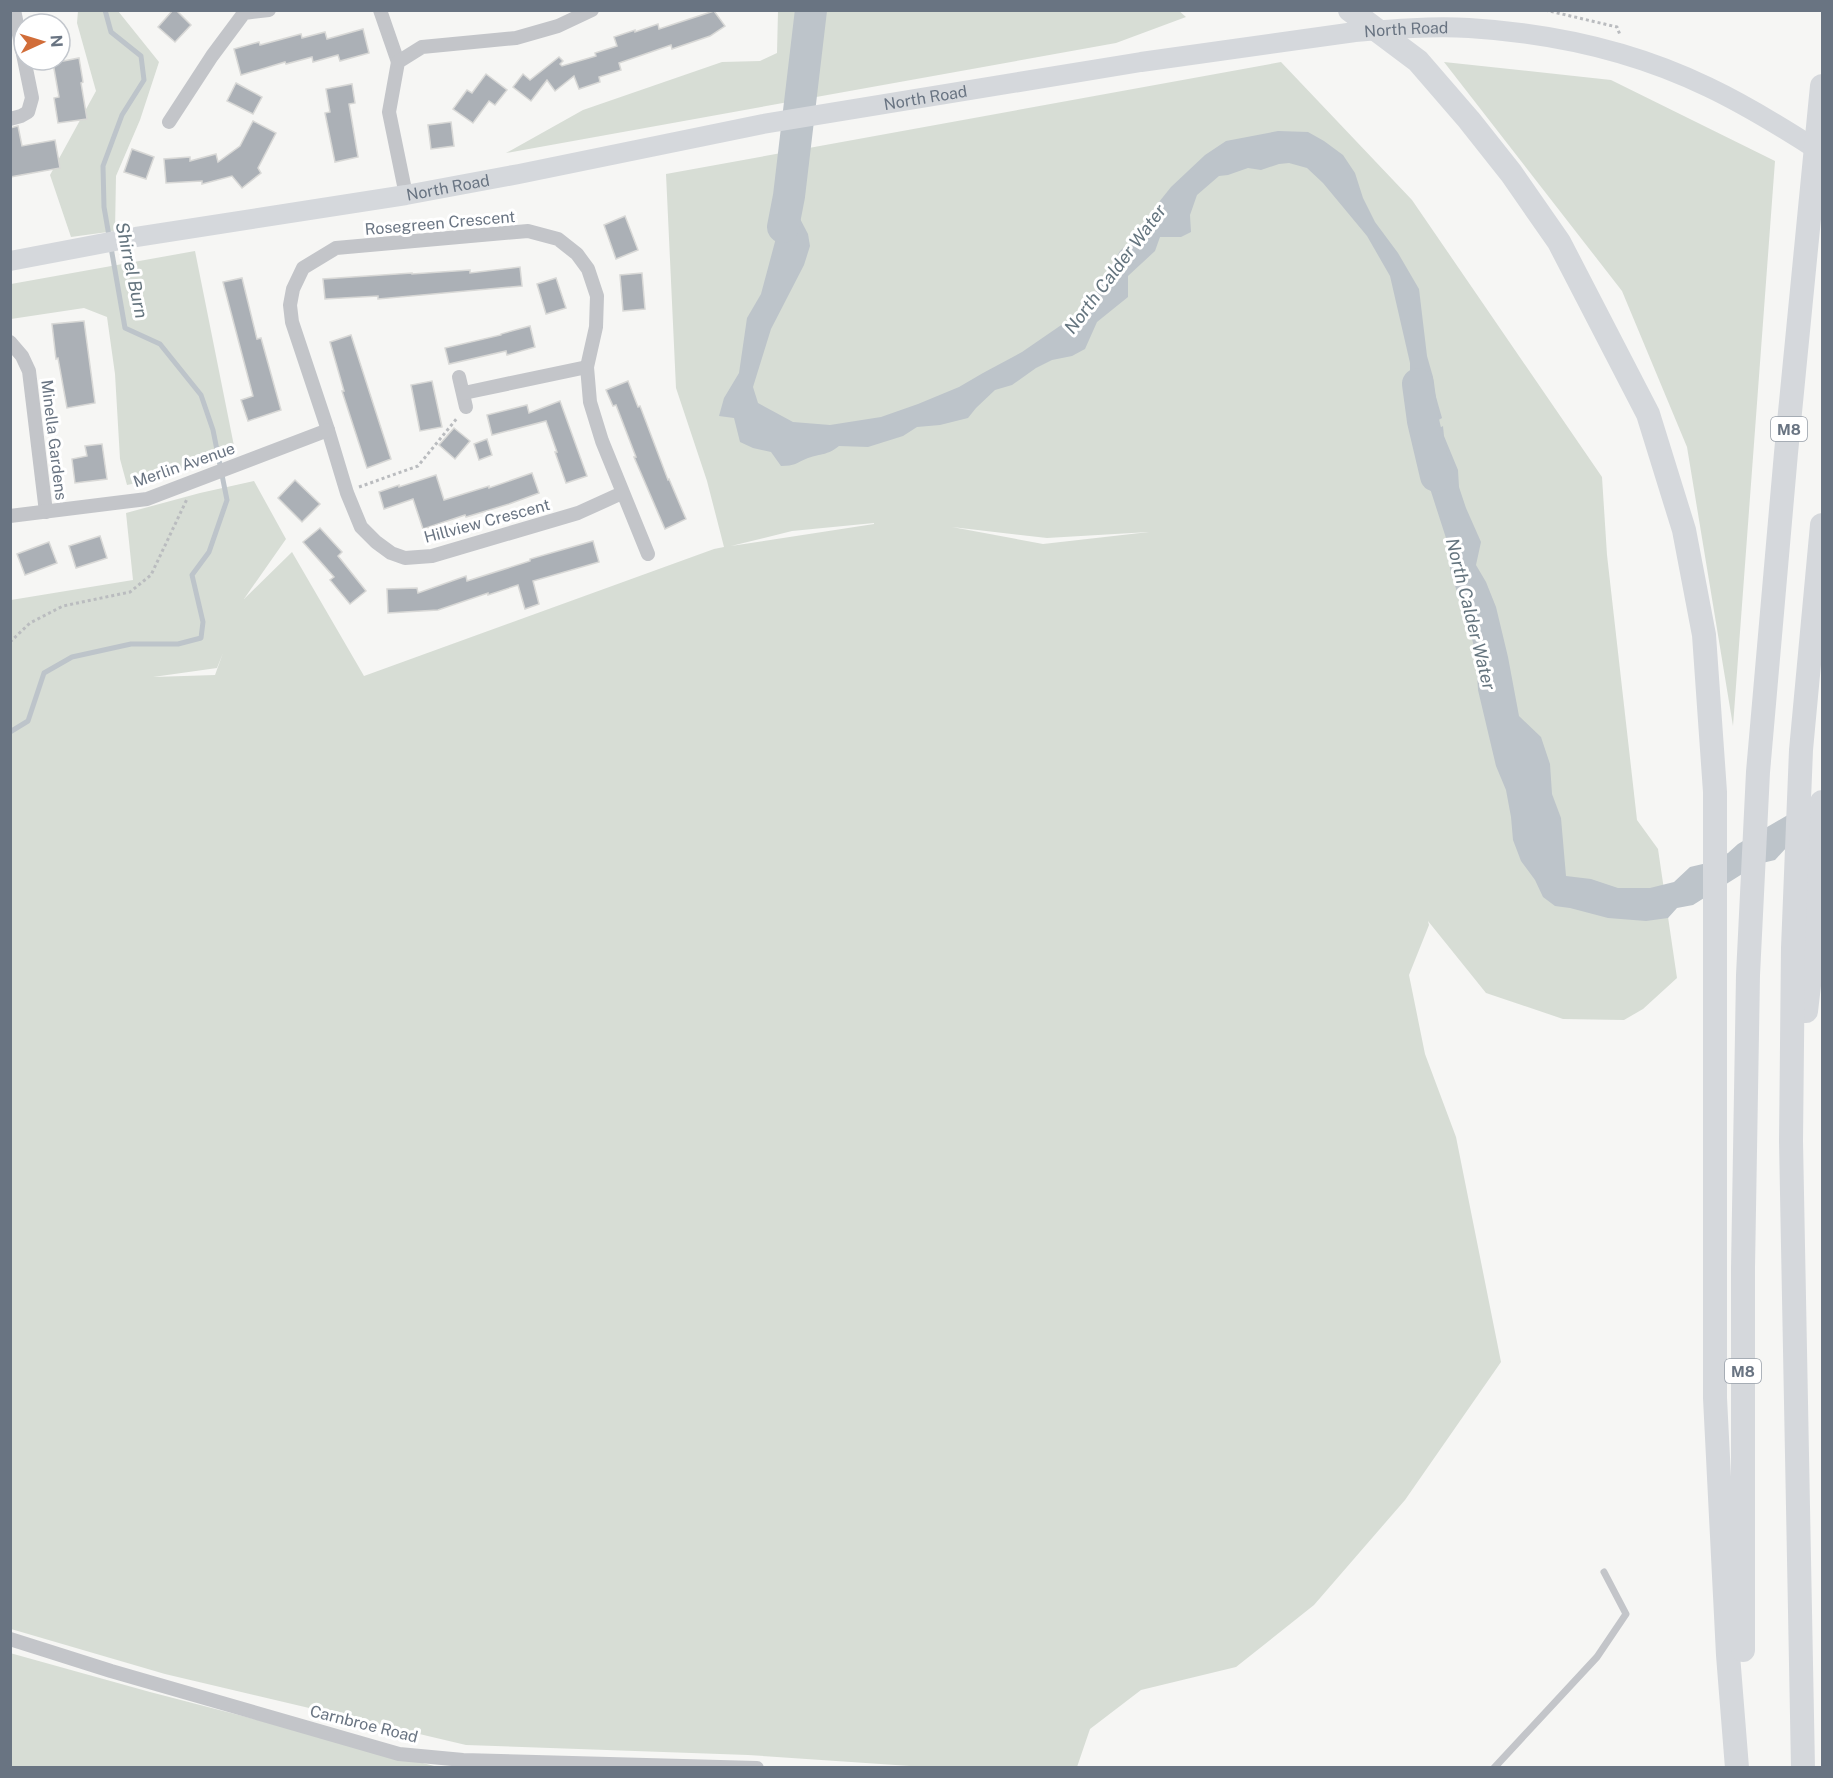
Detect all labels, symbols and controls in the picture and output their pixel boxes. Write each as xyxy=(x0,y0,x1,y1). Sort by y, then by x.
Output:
north arrow xyxy=(12,12,72,72)
street label: North Road xyxy=(1363,18,1448,41)
text: N xyxy=(47,34,66,48)
street label: North Road xyxy=(882,81,968,114)
street label: North Road xyxy=(405,170,491,204)
water label: North Calder Water xyxy=(1060,200,1170,338)
street label: Rosegreen Crescent xyxy=(364,207,516,239)
water label: Shirrel Burn xyxy=(112,220,152,320)
street label: Minella Gardens xyxy=(37,379,71,501)
road number: M8 xyxy=(1771,417,1807,441)
street label: Merlin Avenue xyxy=(131,439,237,491)
street label: Hillview Crescent xyxy=(422,495,552,547)
water label: North Calder Water xyxy=(1442,536,1500,692)
road number: M8 xyxy=(1725,1359,1761,1383)
street label: Carnbroe Road xyxy=(308,1701,420,1747)

